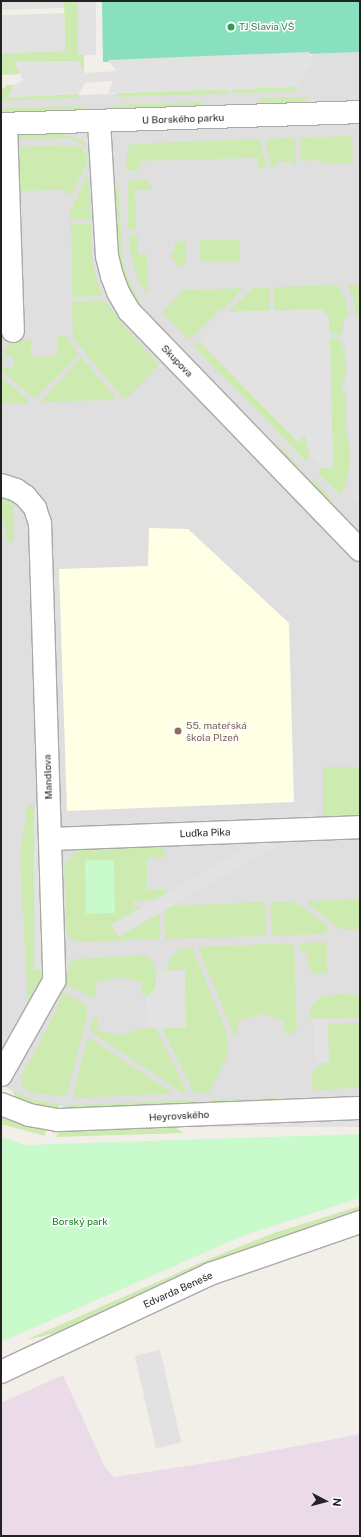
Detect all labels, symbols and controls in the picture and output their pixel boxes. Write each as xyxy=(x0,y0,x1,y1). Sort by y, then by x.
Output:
place label: TJ Slavia VŠ xyxy=(239,21,295,33)
marker: TJ Slavia VŠ xyxy=(226,22,236,32)
street label: U Borského parku xyxy=(142,112,224,126)
street label: Skupova xyxy=(159,342,195,380)
place label: 55. mateřská škola Plzeň xyxy=(186,719,247,742)
marker: 55. mateřská škola Plzeň xyxy=(173,726,183,736)
street label: Mandlova xyxy=(41,754,55,800)
street label: Luďka Pika xyxy=(179,826,231,840)
street label: Heyrovského xyxy=(149,1108,209,1124)
park label: Borský park xyxy=(52,1216,108,1228)
street label: Edvarda Beneše xyxy=(141,1269,215,1311)
north arrow xyxy=(305,1481,345,1521)
text: N xyxy=(331,1497,343,1507)

